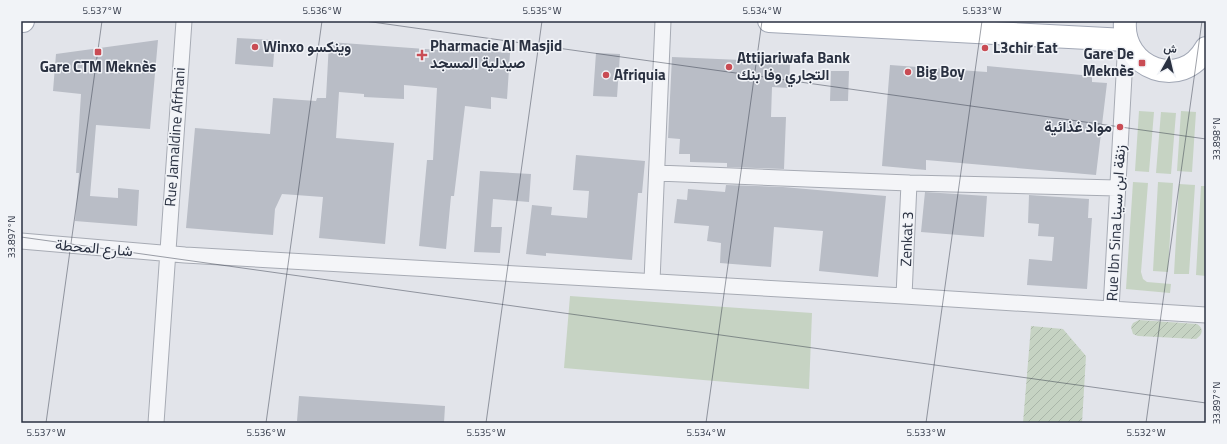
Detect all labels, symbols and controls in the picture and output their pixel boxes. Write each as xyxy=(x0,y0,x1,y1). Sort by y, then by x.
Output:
text: 5.537°W xyxy=(82,3,122,18)
text: 5.536°W xyxy=(302,3,342,18)
text: 5.535°W xyxy=(522,3,562,18)
text: 5.534°W xyxy=(742,3,782,18)
text: 5.533°W xyxy=(962,3,1002,18)
place label: Pharmacie Al Masjid صيدلية المسجد xyxy=(430,34,562,74)
place label: Winxo وينكسو xyxy=(263,35,351,58)
place label: L3chir Eat xyxy=(993,36,1058,59)
north arrow xyxy=(1149,38,1189,78)
text: ش xyxy=(1163,39,1178,57)
marker: Winxo وينكسو xyxy=(250,42,260,52)
place label: Gare De Meknès xyxy=(1083,42,1134,82)
marker: L3chir Eat xyxy=(980,43,990,53)
place label: Attijariwafa Bank التجاري وفا بنك xyxy=(737,46,850,88)
marker: Gare CTM Meknès xyxy=(93,47,103,57)
marker: Pharmacie Al Masjid صيدلية المسجد xyxy=(417,50,427,60)
place label: Gare CTM Meknès xyxy=(40,55,156,78)
marker: Gare De Meknès xyxy=(1137,58,1147,68)
place label: Big Boy xyxy=(916,60,965,83)
marker: Attijariwafa Bank التجاري وفا بنك xyxy=(724,62,734,72)
place label: Afriquia xyxy=(614,63,666,86)
street label: Rue Jamaldine Afrhani xyxy=(158,67,191,207)
marker: Big Boy xyxy=(903,67,913,77)
marker: Afriquia xyxy=(601,70,611,80)
place label: مواد غذائية xyxy=(1044,115,1112,138)
text: 33.898°N xyxy=(1209,118,1224,160)
marker: مواد غذائية xyxy=(1115,122,1125,132)
street label: Rue Ibn Sina زنقة ابن سينا xyxy=(1100,144,1131,302)
street label: Zenkat 3 xyxy=(894,211,919,267)
text: 33.897°N xyxy=(4,216,19,258)
street label: شارع المحطة xyxy=(54,233,134,262)
text: 33.897°N xyxy=(1209,382,1224,424)
text: 5.537°W xyxy=(26,425,66,440)
text: 5.536°W xyxy=(246,425,286,440)
text: 5.535°W xyxy=(466,425,506,440)
text: 5.534°W xyxy=(686,425,726,440)
text: 5.533°W xyxy=(906,425,946,440)
text: 5.532°W xyxy=(1126,425,1166,440)

